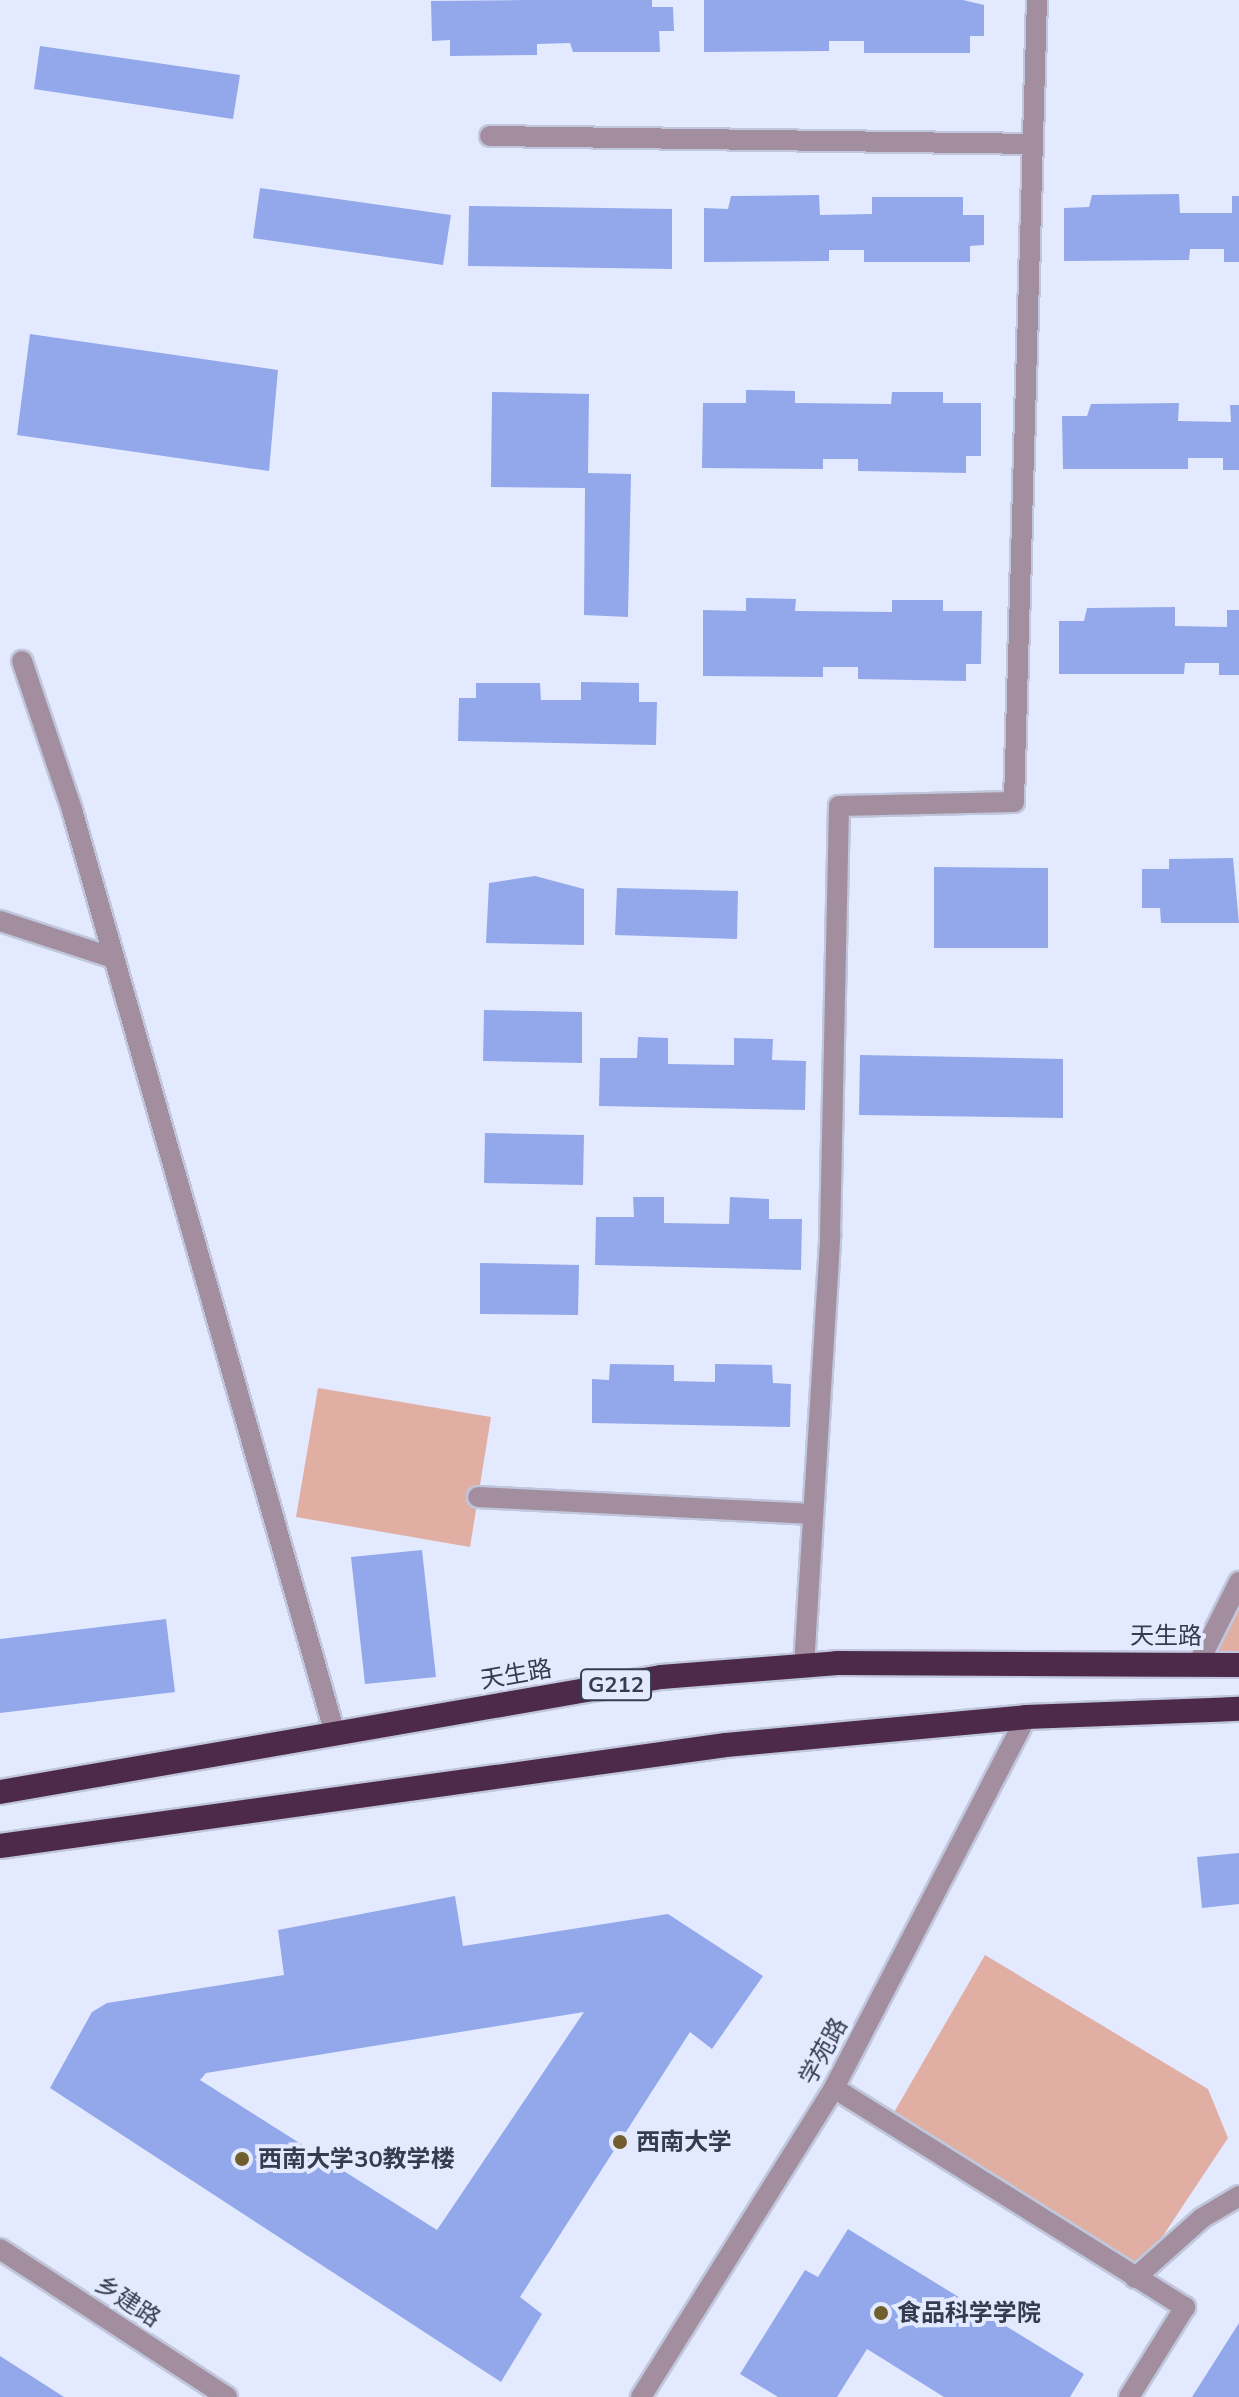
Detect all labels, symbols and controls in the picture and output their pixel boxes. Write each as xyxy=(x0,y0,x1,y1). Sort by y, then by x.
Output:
street label: 天生路 xyxy=(1130,1622,1202,1650)
street label: 天生路 xyxy=(478,1654,554,1694)
road number: G212 xyxy=(580,1667,652,1703)
street label: 学苑路 xyxy=(793,2013,853,2089)
place label: 西南大学 xyxy=(636,2128,732,2156)
marker: 西南大学 xyxy=(611,2133,629,2151)
place label: 西南大学30教学楼 xyxy=(258,2145,455,2173)
marker: 西南大学30教学楼 xyxy=(233,2150,251,2168)
street label: 乡建路 xyxy=(90,2269,166,2333)
place label: 食品科学学院 xyxy=(897,2299,1041,2327)
marker: 食品科学学院 xyxy=(872,2304,890,2322)

